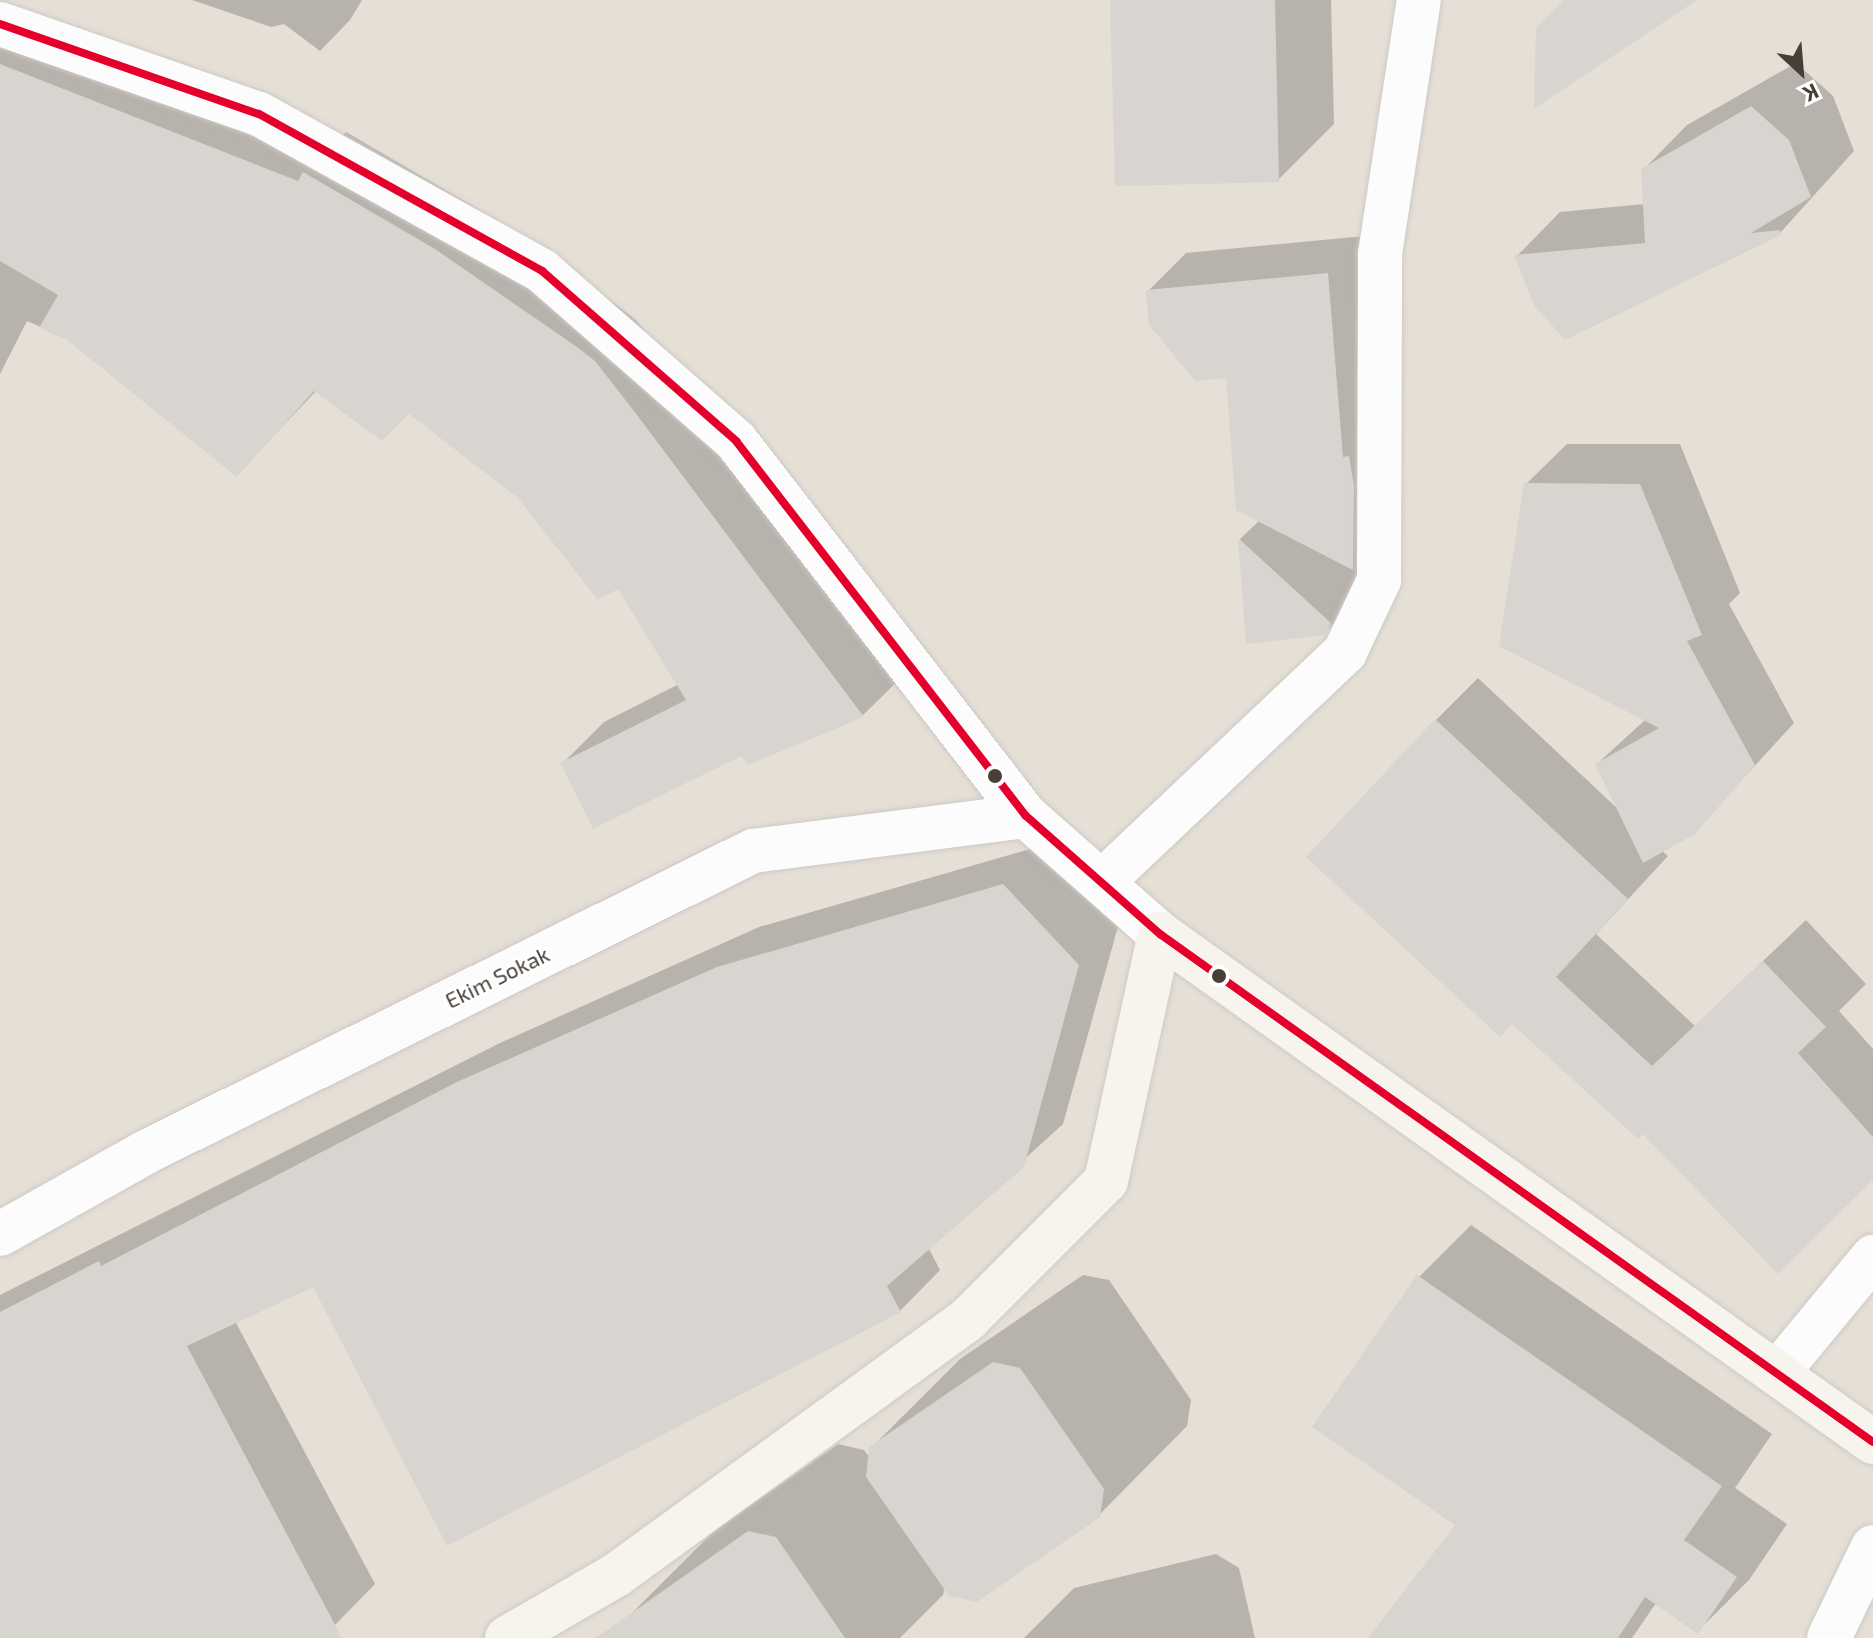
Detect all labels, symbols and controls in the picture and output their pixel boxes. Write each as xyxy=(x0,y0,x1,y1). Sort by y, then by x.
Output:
north arrow xyxy=(1761,32,1841,112)
text: K xyxy=(1800,79,1823,108)
unlabelled marker xyxy=(987,768,1003,784)
street label: Ekim Sokak xyxy=(441,940,553,1014)
unlabelled marker xyxy=(1211,968,1227,984)

